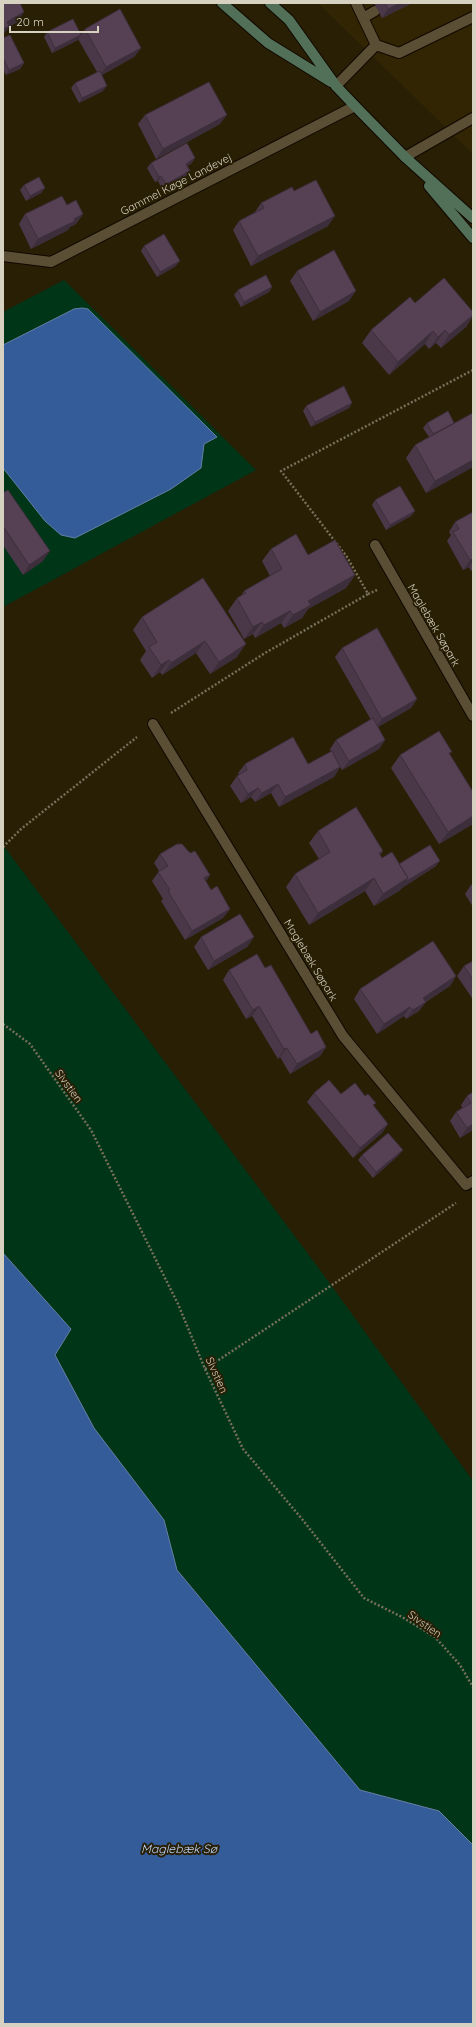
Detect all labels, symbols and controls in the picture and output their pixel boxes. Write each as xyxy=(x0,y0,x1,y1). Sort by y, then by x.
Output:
scale bar xyxy=(10,8,98,34)
text: 20 m xyxy=(16,14,44,29)
street label: Gammel Køge Landevej xyxy=(118,150,234,218)
street label: Maglebæk Søpark xyxy=(405,581,463,669)
street label: Maglebæk Søpark xyxy=(281,917,341,1004)
street label: Sivstien xyxy=(52,1066,86,1106)
street label: Sivstien xyxy=(203,1355,231,1395)
street label: Sivstien xyxy=(405,1607,445,1641)
water label: Maglebæk Sø xyxy=(141,1841,219,1856)

